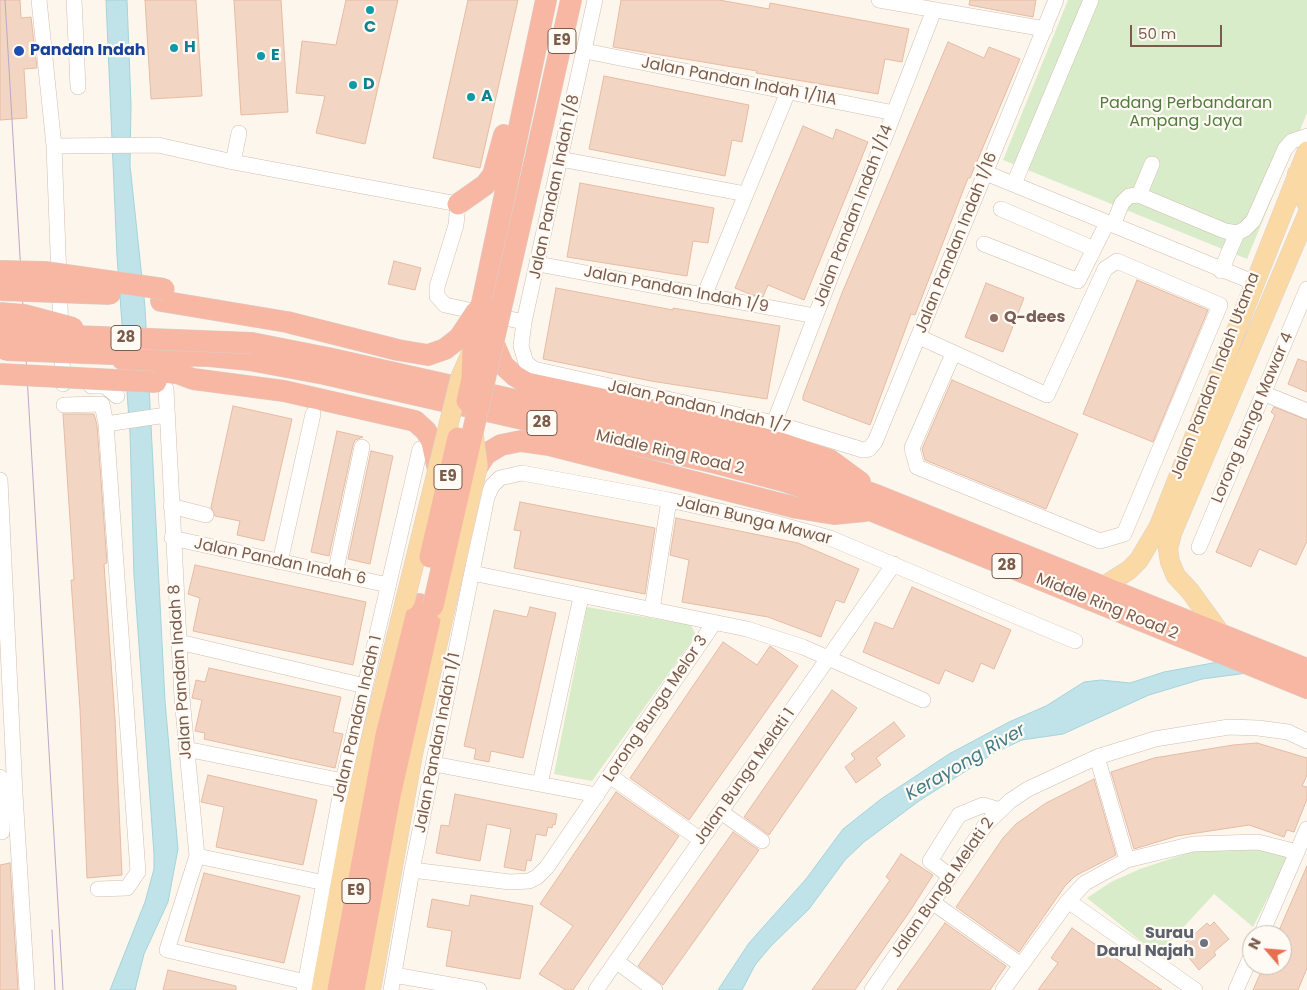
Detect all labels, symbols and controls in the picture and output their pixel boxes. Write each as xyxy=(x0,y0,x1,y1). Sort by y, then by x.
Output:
marker: C xyxy=(364,4,376,16)
scale bar xyxy=(1132,15,1224,47)
place label: C xyxy=(364,18,376,38)
text: 50 m xyxy=(1138,23,1176,44)
road number: E9 xyxy=(548,28,576,54)
place label: H xyxy=(184,38,196,58)
place label: Pandan Indah xyxy=(30,41,146,61)
marker: H xyxy=(168,42,180,54)
marker: Pandan Indah xyxy=(12,44,26,58)
place label: E xyxy=(271,46,280,66)
marker: E xyxy=(255,50,267,62)
street label: Jalan Pandan Indah 1/11A xyxy=(639,54,839,110)
place label: D xyxy=(363,75,375,95)
marker: D xyxy=(347,79,359,91)
place label: A xyxy=(481,87,493,107)
marker: A xyxy=(465,91,477,103)
street label: Jalan Pandan Indah 1/8 xyxy=(526,93,584,281)
park label: Padang Perbandaran Ampang Jaya xyxy=(1100,94,1272,132)
street label: Jalan Pandan Indah 1/14 xyxy=(810,122,898,310)
street label: Jalan Pandan Indah 1/16 xyxy=(912,150,1002,336)
street label: Jalan Pandan Indah 1/9 xyxy=(582,263,770,317)
street label: Jalan Pandan Indah Utama xyxy=(1168,270,1264,482)
place label: Q-dees xyxy=(1004,308,1065,328)
marker: Q-dees xyxy=(988,312,1000,324)
road number: 28 xyxy=(111,326,141,350)
street label: Lorong Bunga Mawar 4 xyxy=(1208,330,1298,506)
street label: Jalan Pandan Indah 1/7 xyxy=(606,377,792,437)
road number: 28 xyxy=(527,410,557,436)
street label: Middle Ring Road 2 xyxy=(594,427,746,479)
road number: E9 xyxy=(434,464,462,490)
street label: Jalan Bunga Mawar xyxy=(674,492,834,550)
street label: Jalan Pandan Indah 6 xyxy=(192,534,368,590)
road number: 28 xyxy=(992,554,1022,578)
street label: Middle Ring Road 2 xyxy=(1033,570,1181,644)
street label: Jalan Pandan Indah 8 xyxy=(165,584,197,760)
street label: Lorong Bunga Melor 3 xyxy=(600,632,712,786)
street label: Jalan Pandan Indah 1 xyxy=(329,634,387,804)
street label: Jalan Pandan Indah 1/1 xyxy=(411,651,465,835)
street label: Jalan Bunga Melati 1 xyxy=(691,705,799,849)
water label: Kerayong River xyxy=(902,720,1030,806)
street label: Jalan Bunga Melati 2 xyxy=(887,814,999,962)
road number: E9 xyxy=(342,878,370,904)
place label: Surau Darul Najah xyxy=(1097,924,1194,962)
north arrow xyxy=(1242,925,1292,975)
text: N xyxy=(1243,934,1266,953)
marker: Surau Darul Najah xyxy=(1198,937,1210,949)

